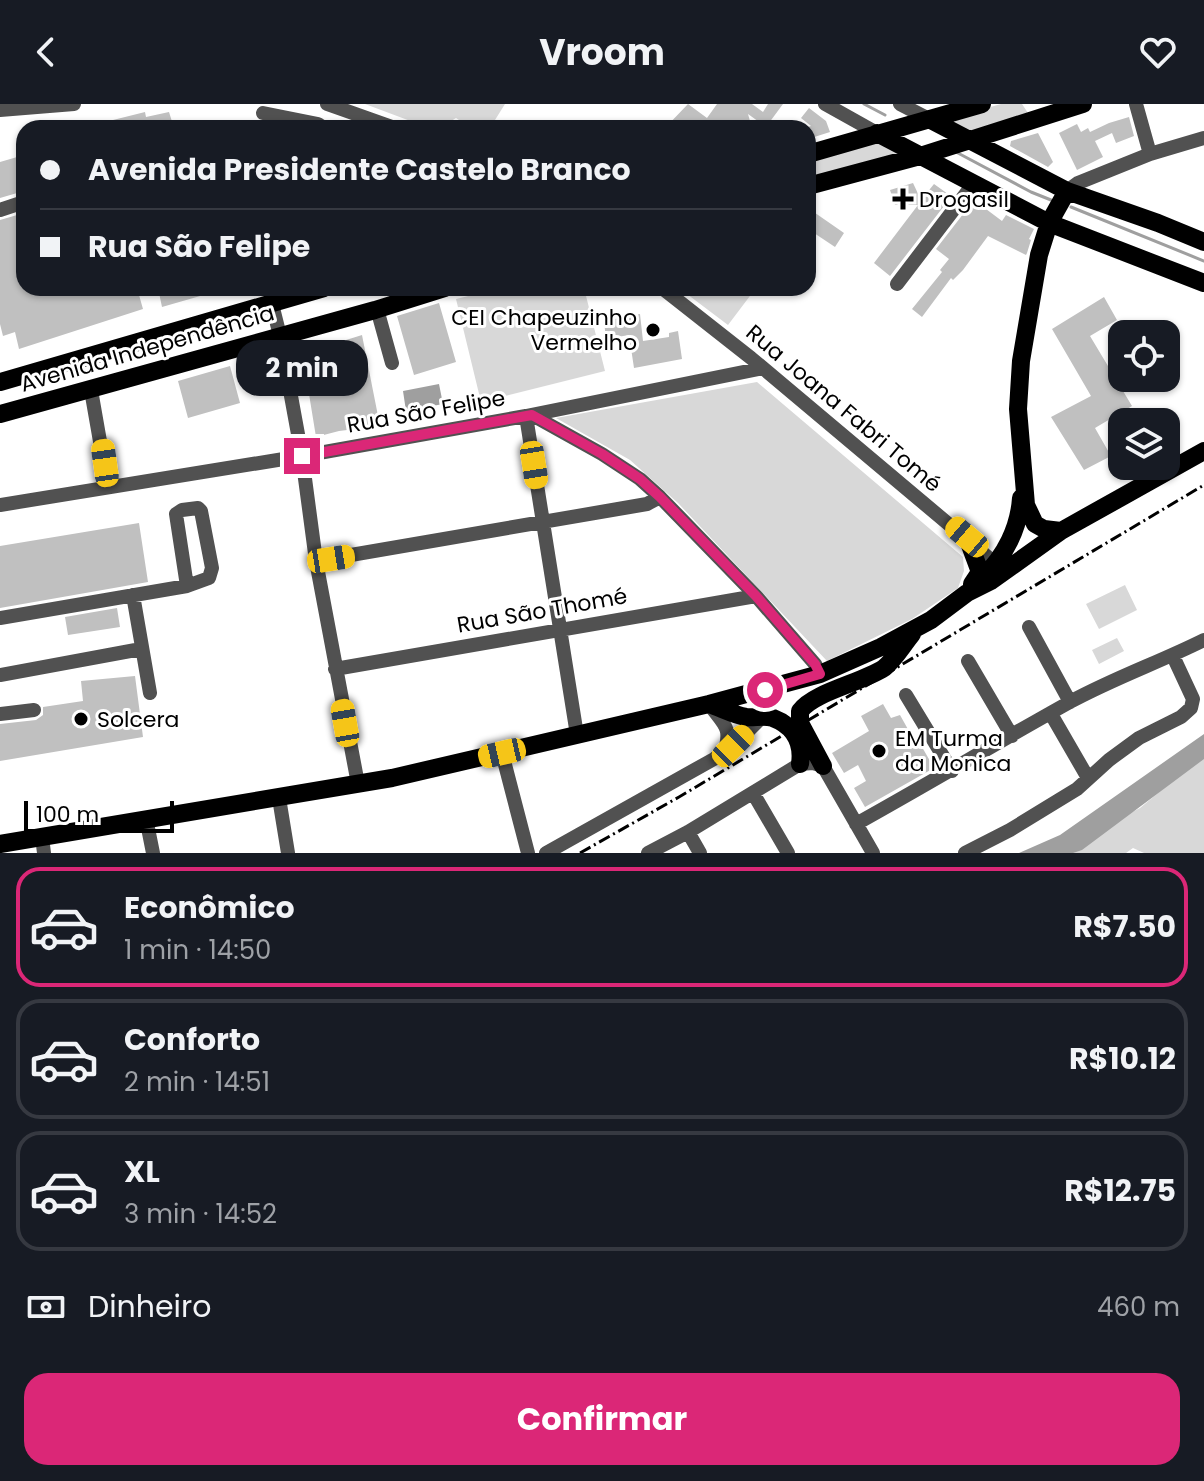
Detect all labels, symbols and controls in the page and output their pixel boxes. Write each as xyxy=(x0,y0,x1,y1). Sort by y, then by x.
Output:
text: Vroom xyxy=(539,27,665,78)
icon: back xyxy=(24,30,68,74)
icon: heart xyxy=(1136,30,1180,74)
text: Avenida Presidente Castelo Branco xyxy=(88,148,631,191)
place label: Drogasil xyxy=(919,184,1009,215)
marker: Drogasil xyxy=(894,190,912,208)
text: Rua São Felipe xyxy=(88,225,310,268)
street label: Avenida Independência xyxy=(17,297,278,400)
place label: CEI Chapeuzinho Vermelho xyxy=(451,302,637,358)
street label: Rua Joana Fabri Tomé xyxy=(739,317,948,499)
map controls xyxy=(1108,320,1180,480)
button: locate xyxy=(1108,320,1180,392)
marker: CEI Chapeuzinho Vermelho xyxy=(644,321,662,339)
callout: 2 min xyxy=(236,340,368,396)
text: 2 min xyxy=(265,350,339,386)
street label: Rua São Felipe xyxy=(345,382,508,441)
button: layers xyxy=(1108,408,1180,480)
car xyxy=(90,438,120,488)
route end xyxy=(284,438,320,474)
car xyxy=(518,439,550,491)
car xyxy=(941,512,993,562)
car xyxy=(305,543,357,575)
street label: Rua São Thomé xyxy=(455,580,630,641)
route start xyxy=(747,672,783,708)
car xyxy=(329,697,361,749)
place label: Solcera xyxy=(97,704,179,735)
marker: Solcera xyxy=(72,710,90,728)
car xyxy=(708,721,758,771)
place label: EM Turma da Monica xyxy=(895,723,1011,779)
car xyxy=(476,736,528,770)
marker: EM Turma da Monica xyxy=(870,742,888,760)
scale bar xyxy=(24,797,174,833)
text: 100 m xyxy=(36,799,99,830)
text: Econômico xyxy=(124,886,295,929)
icon: car xyxy=(28,891,100,963)
text: R$7.50 xyxy=(1073,905,1176,948)
text: 1 min · 14:50 xyxy=(124,932,271,968)
text: Conforto xyxy=(124,1018,260,1061)
icon: car xyxy=(28,1023,100,1095)
text: R$10.12 xyxy=(1069,1037,1176,1080)
text: 2 min · 14:51 xyxy=(124,1064,270,1100)
text: XL xyxy=(124,1150,160,1193)
icon: car xyxy=(28,1155,100,1227)
text: R$12.75 xyxy=(1064,1169,1176,1212)
text: 3 min · 14:52 xyxy=(124,1196,277,1232)
icon: cash xyxy=(24,1285,68,1329)
text: Dinheiro xyxy=(88,1285,211,1328)
text: 460 m xyxy=(1097,1289,1180,1325)
button: Confirmar xyxy=(24,1373,1180,1465)

